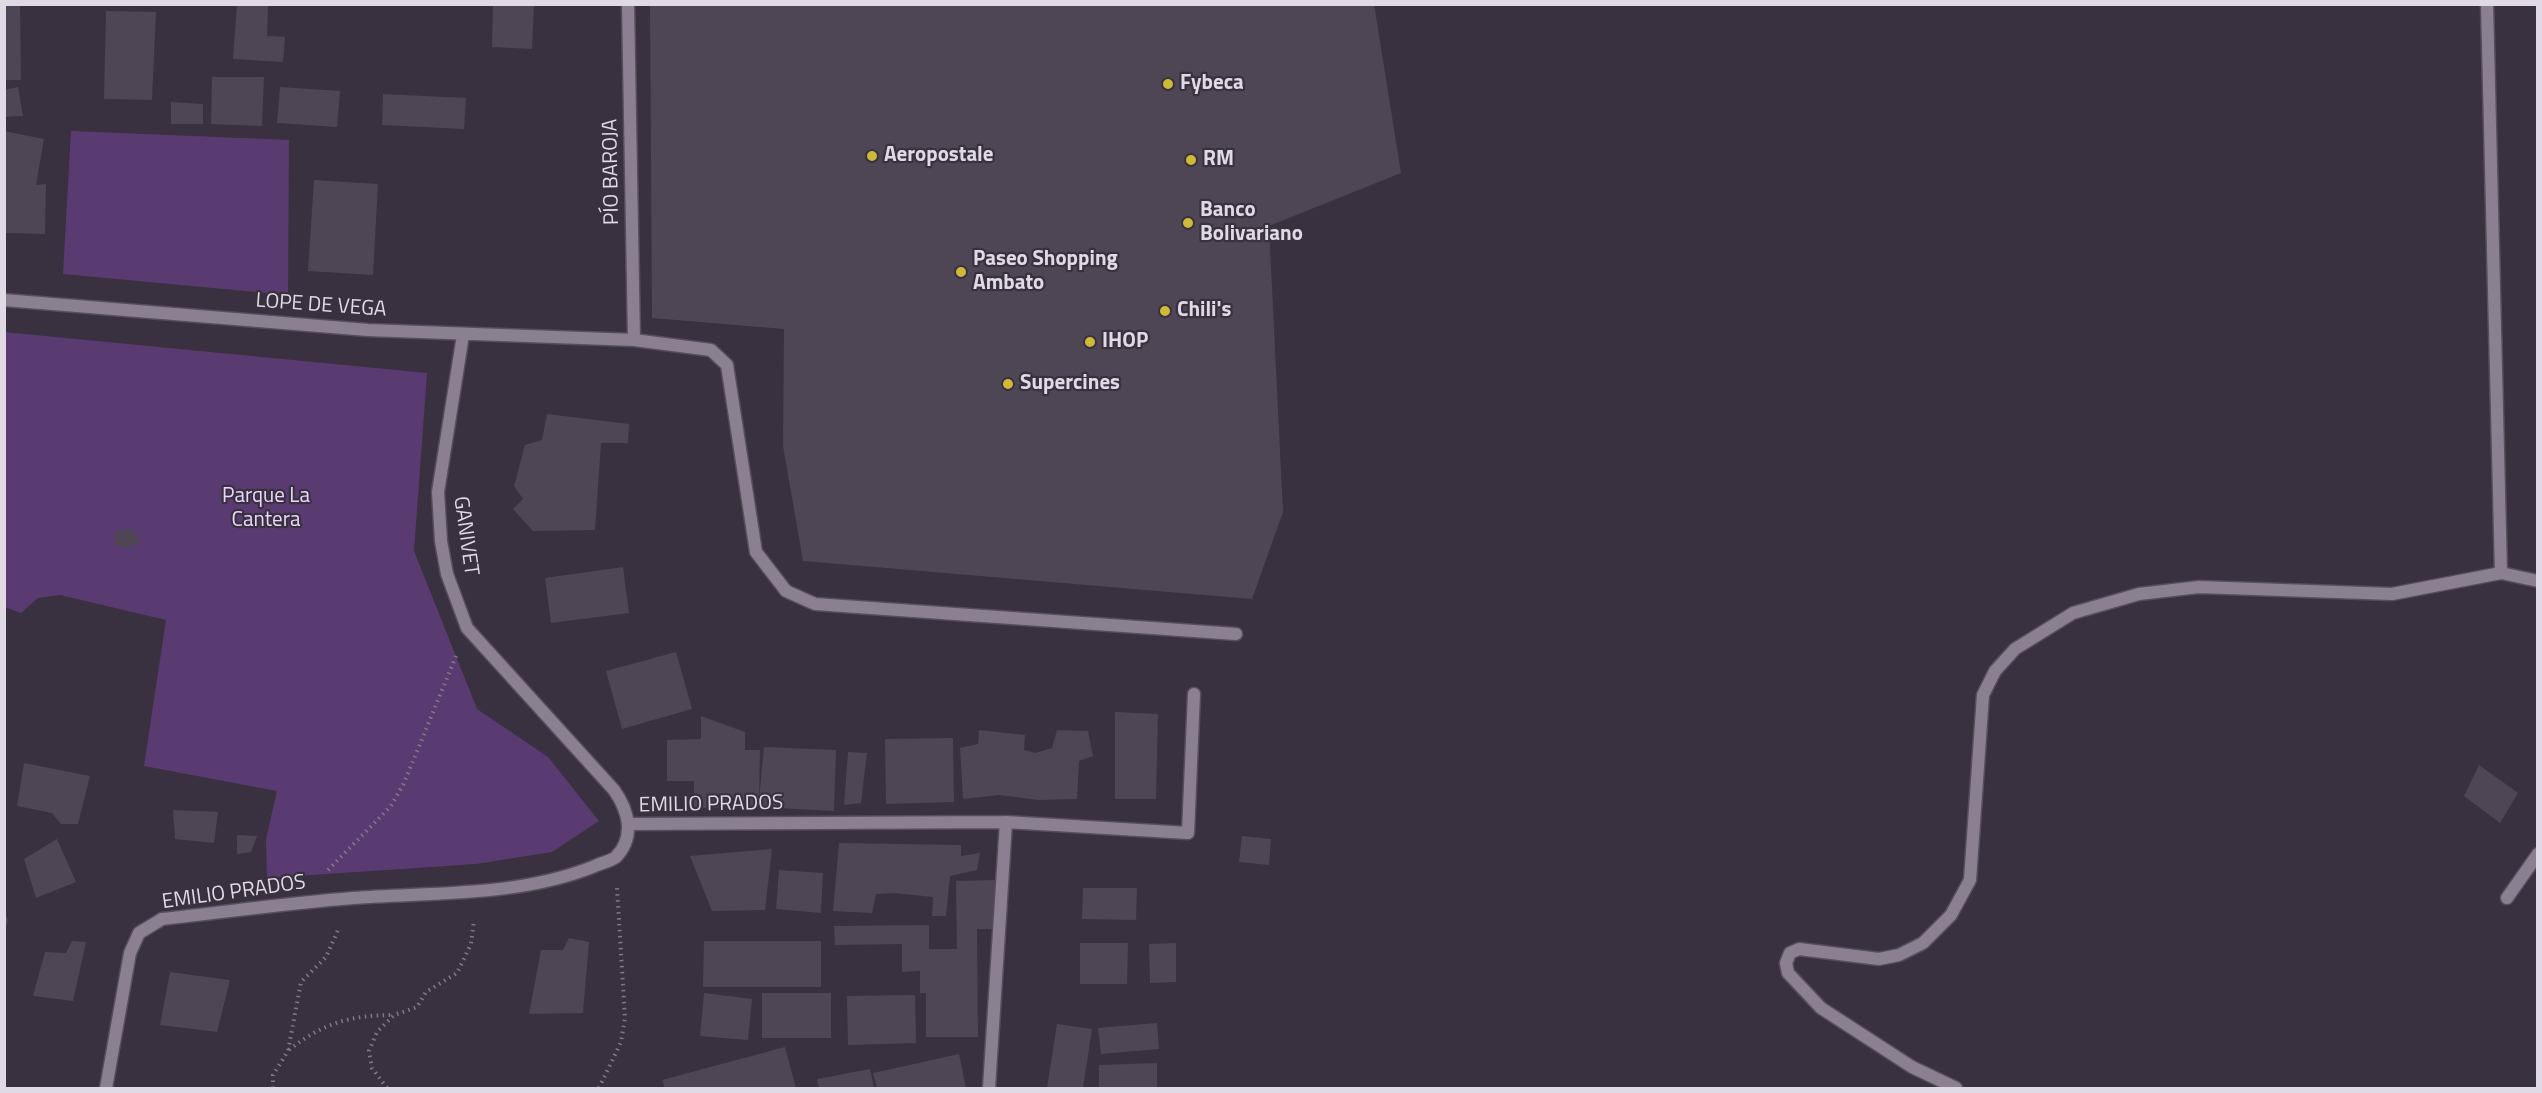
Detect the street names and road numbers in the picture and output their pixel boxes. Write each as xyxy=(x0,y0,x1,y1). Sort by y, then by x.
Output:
street label: PÍO BAROJA xyxy=(598,119,626,225)
street label: LOPE DE VEGA xyxy=(255,289,387,323)
street label: GANIVET xyxy=(447,495,483,577)
street label: EMILIO PRADOS xyxy=(638,791,784,819)
street label: EMILIO PRADOS xyxy=(161,870,307,916)

